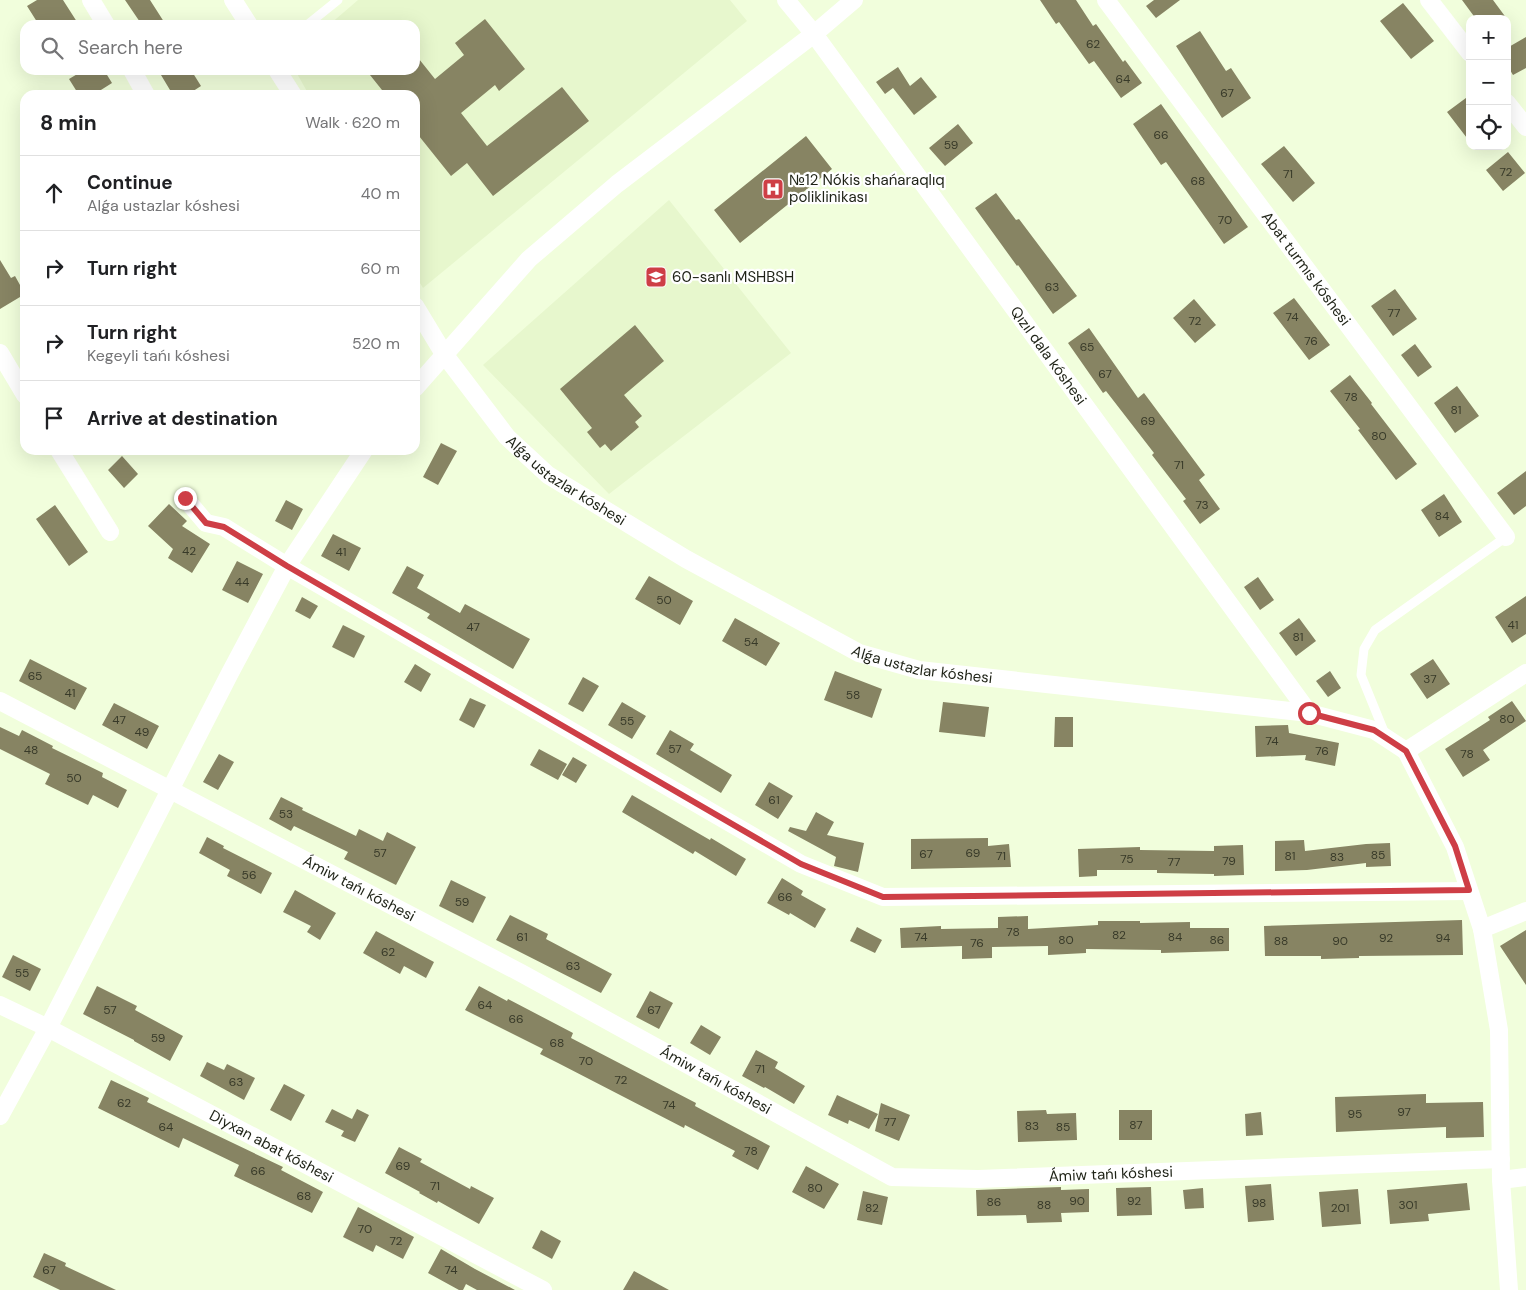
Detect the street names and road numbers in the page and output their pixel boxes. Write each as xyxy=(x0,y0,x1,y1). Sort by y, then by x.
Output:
street label: Abat turmıs kóshesi xyxy=(1257,208,1355,330)
street label: Qızıl dala kóshesi xyxy=(1006,302,1091,409)
street label: Alǵa ustazlar kóshesi xyxy=(502,431,630,530)
street label: Alǵa ustazlar kóshesi xyxy=(848,641,993,688)
street label: Ámiw tańı kóshesi xyxy=(299,851,419,926)
street label: Ámiw tańı kóshesi xyxy=(657,1041,775,1119)
street label: Diyxan abat kóshesi xyxy=(206,1105,337,1187)
street label: Ámiw tańı kóshesi xyxy=(1048,1162,1173,1186)

